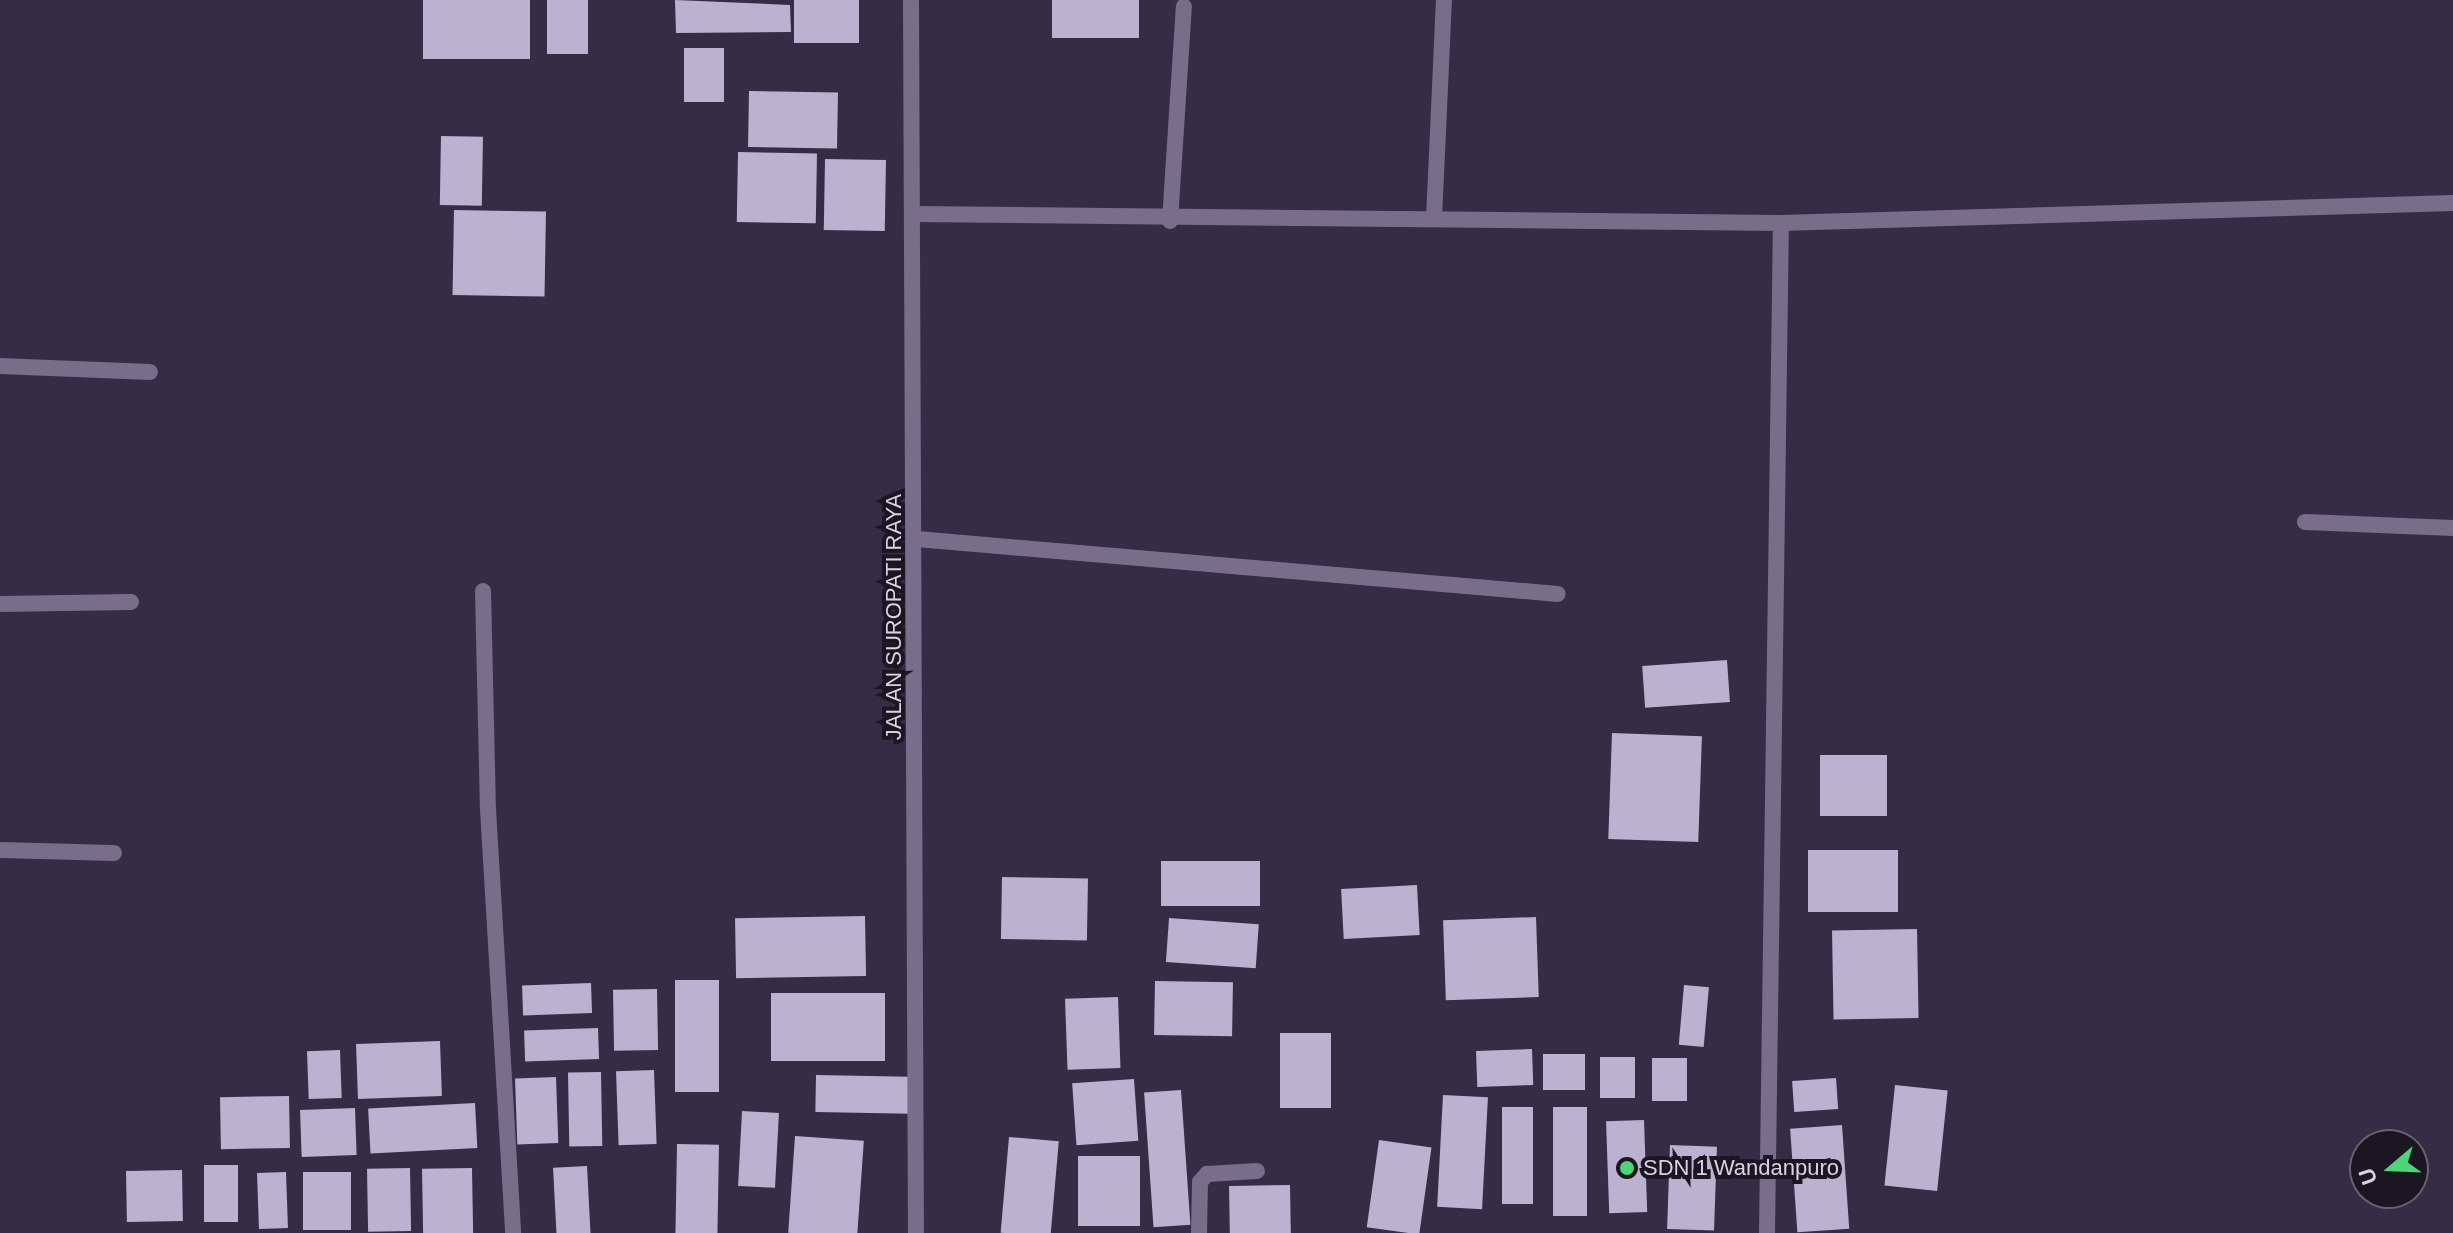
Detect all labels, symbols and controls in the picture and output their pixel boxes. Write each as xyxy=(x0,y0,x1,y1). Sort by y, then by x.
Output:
street label: JALAN SUROPATI RAYA xyxy=(881,494,907,740)
north arrow xyxy=(2349,1129,2429,1209)
place label: SDN 1 Wandanpuro xyxy=(1643,1155,1839,1181)
marker: SDN 1 Wandanpuro xyxy=(1618,1159,1636,1177)
text: U xyxy=(2353,1165,2382,1188)

